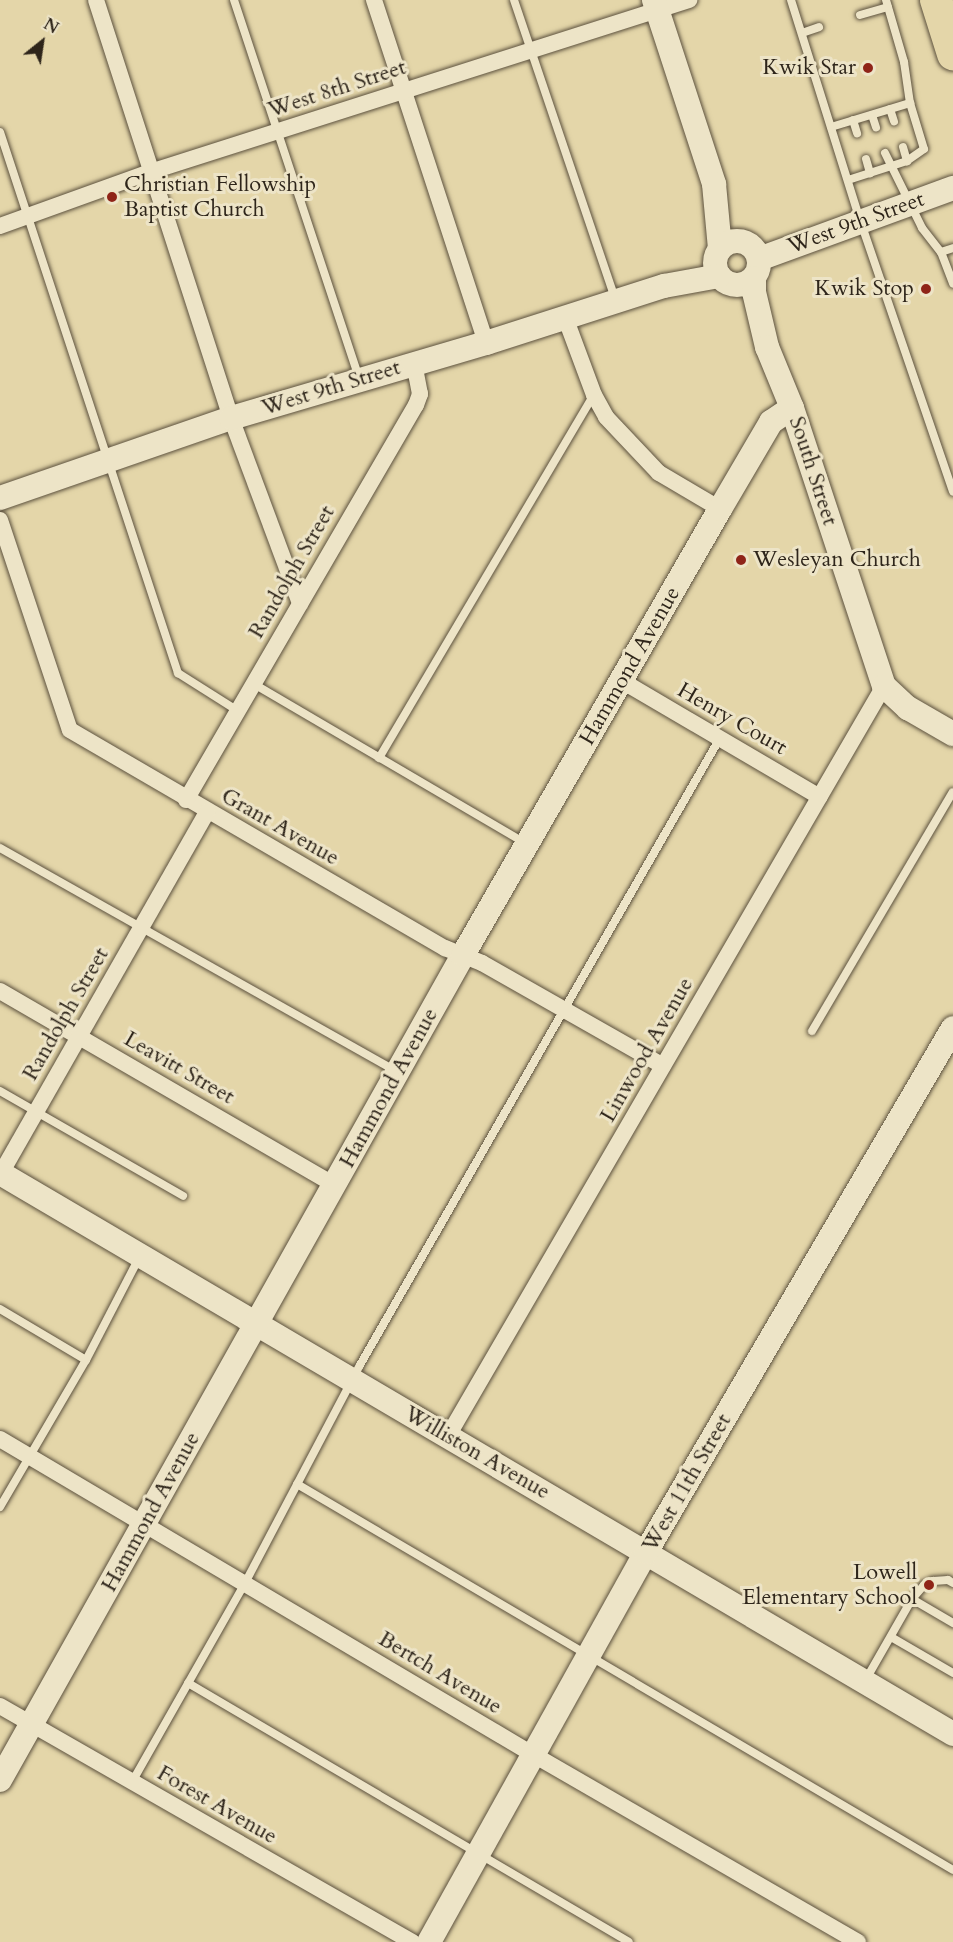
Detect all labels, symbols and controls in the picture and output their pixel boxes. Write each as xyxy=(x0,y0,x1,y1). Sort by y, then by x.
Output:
north arrow xyxy=(12,12,72,72)
text: N xyxy=(39,13,63,39)
street label: West 8th Street xyxy=(265,54,409,124)
place label: Kwik Star xyxy=(763,55,856,81)
marker: Kwik Star xyxy=(861,61,875,75)
place label: Christian Fellowship Baptist Church xyxy=(124,171,316,222)
street label: West 9th Street xyxy=(784,186,928,260)
marker: Christian Fellowship Baptist Church xyxy=(105,190,119,204)
place label: Kwik Stop xyxy=(815,276,914,302)
marker: Kwik Stop xyxy=(919,282,933,296)
street label: West 9th Street xyxy=(258,354,404,422)
street label: South Street xyxy=(783,413,843,529)
street label: Randolph Street xyxy=(243,501,341,643)
place label: Wesleyan Church xyxy=(753,547,921,573)
marker: Wesleyan Church xyxy=(734,553,748,567)
street label: Hammond Avenue xyxy=(574,582,686,750)
street label: Henry Court xyxy=(672,677,792,761)
street label: Grant Avenue xyxy=(216,783,344,871)
street label: Randolph Street xyxy=(17,943,115,1085)
street label: Linwood Avenue xyxy=(595,973,699,1127)
street label: Hammond Avenue xyxy=(334,1004,444,1172)
street label: Leavitt Street xyxy=(119,1026,239,1110)
street label: Williston Avenue xyxy=(399,1401,555,1505)
street label: West 11th Street xyxy=(637,1409,737,1557)
street label: Hammond Avenue xyxy=(96,1428,206,1596)
place label: Lowell Elementary School xyxy=(742,1559,917,1610)
marker: Lowell Elementary School xyxy=(922,1578,936,1592)
street label: Bertch Avenue xyxy=(374,1626,506,1720)
street label: Forest Avenue xyxy=(152,1760,282,1850)

